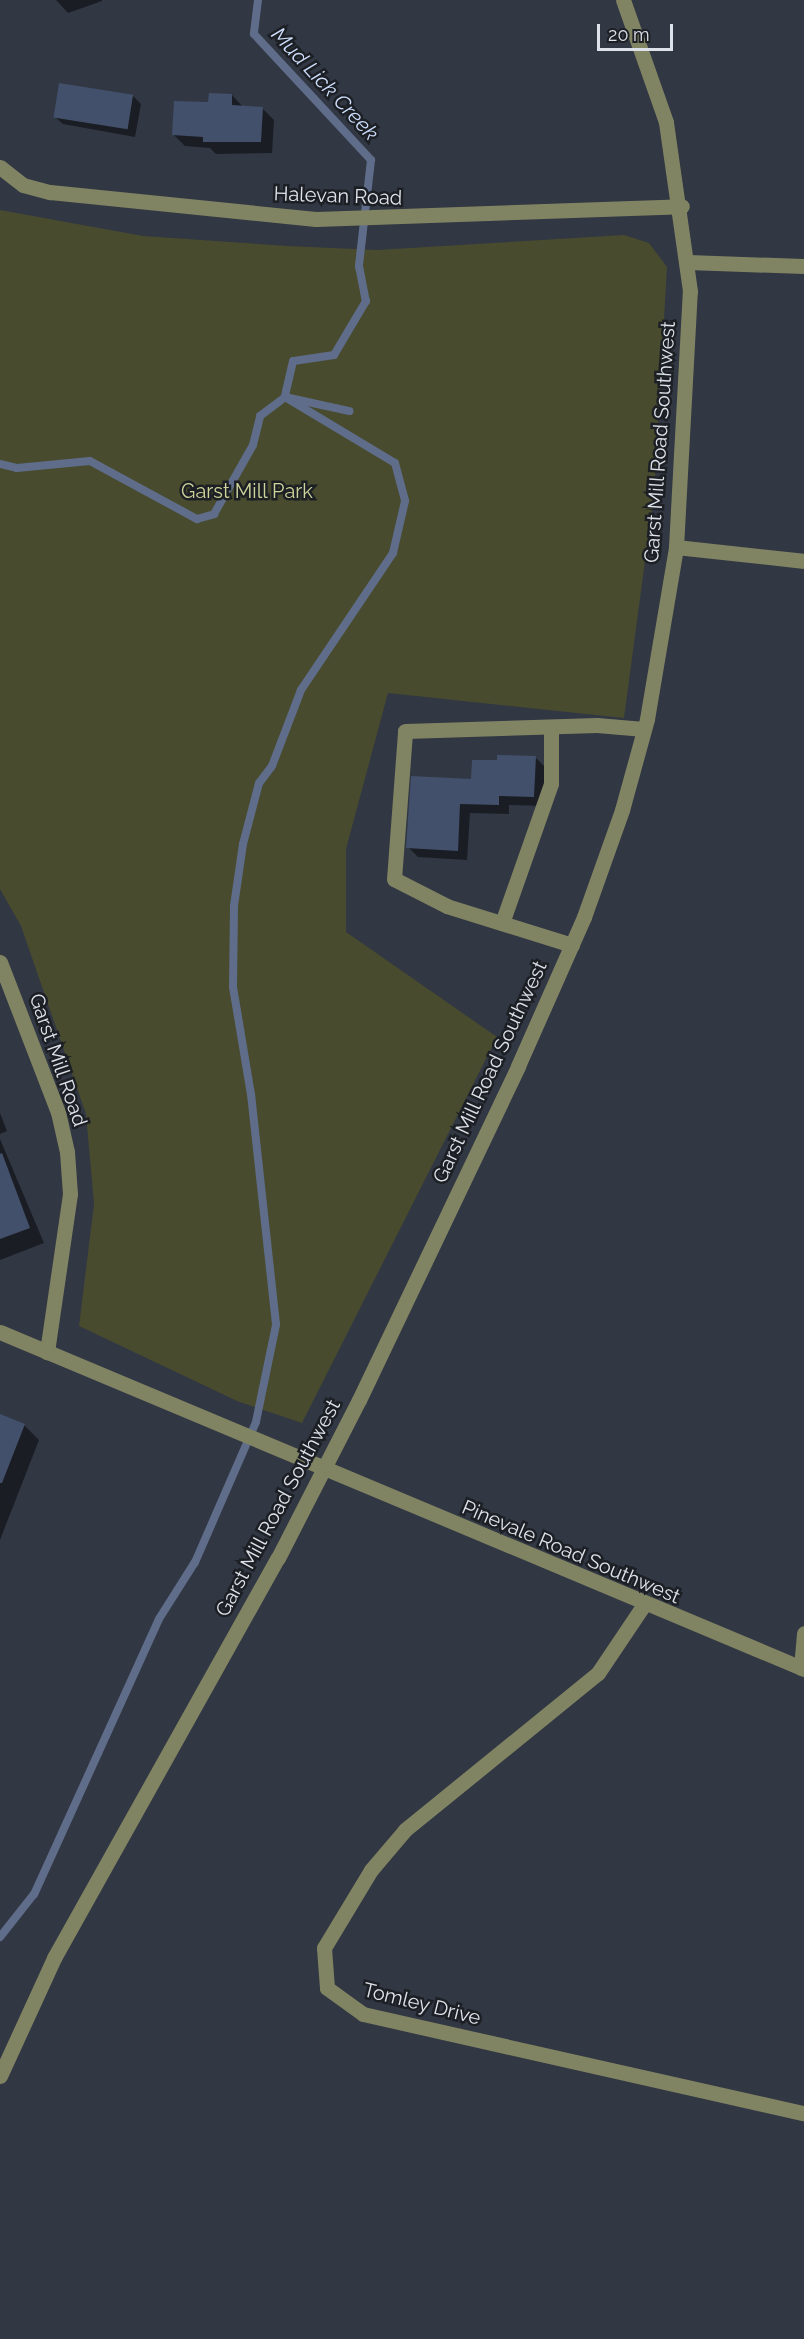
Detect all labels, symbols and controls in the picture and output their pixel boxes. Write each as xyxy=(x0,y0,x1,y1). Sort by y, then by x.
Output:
scale bar xyxy=(600,12,676,50)
water label: Mud Lick Creek xyxy=(266,22,384,146)
text: 20 m xyxy=(608,24,650,45)
street label: Halevan Road xyxy=(273,182,403,210)
street label: Garst Mill Road Southwest xyxy=(640,320,680,564)
park label: Garst Mill Park xyxy=(181,479,313,503)
street label: Garst Mill Road Southwest xyxy=(428,957,552,1187)
street label: Garst Mill Road xyxy=(24,990,92,1130)
street label: Garst Mill Road Southwest xyxy=(210,1395,346,1621)
street label: Pinevale Road Southwest xyxy=(458,1495,684,1609)
street label: Tomley Drive xyxy=(360,1978,484,2030)

